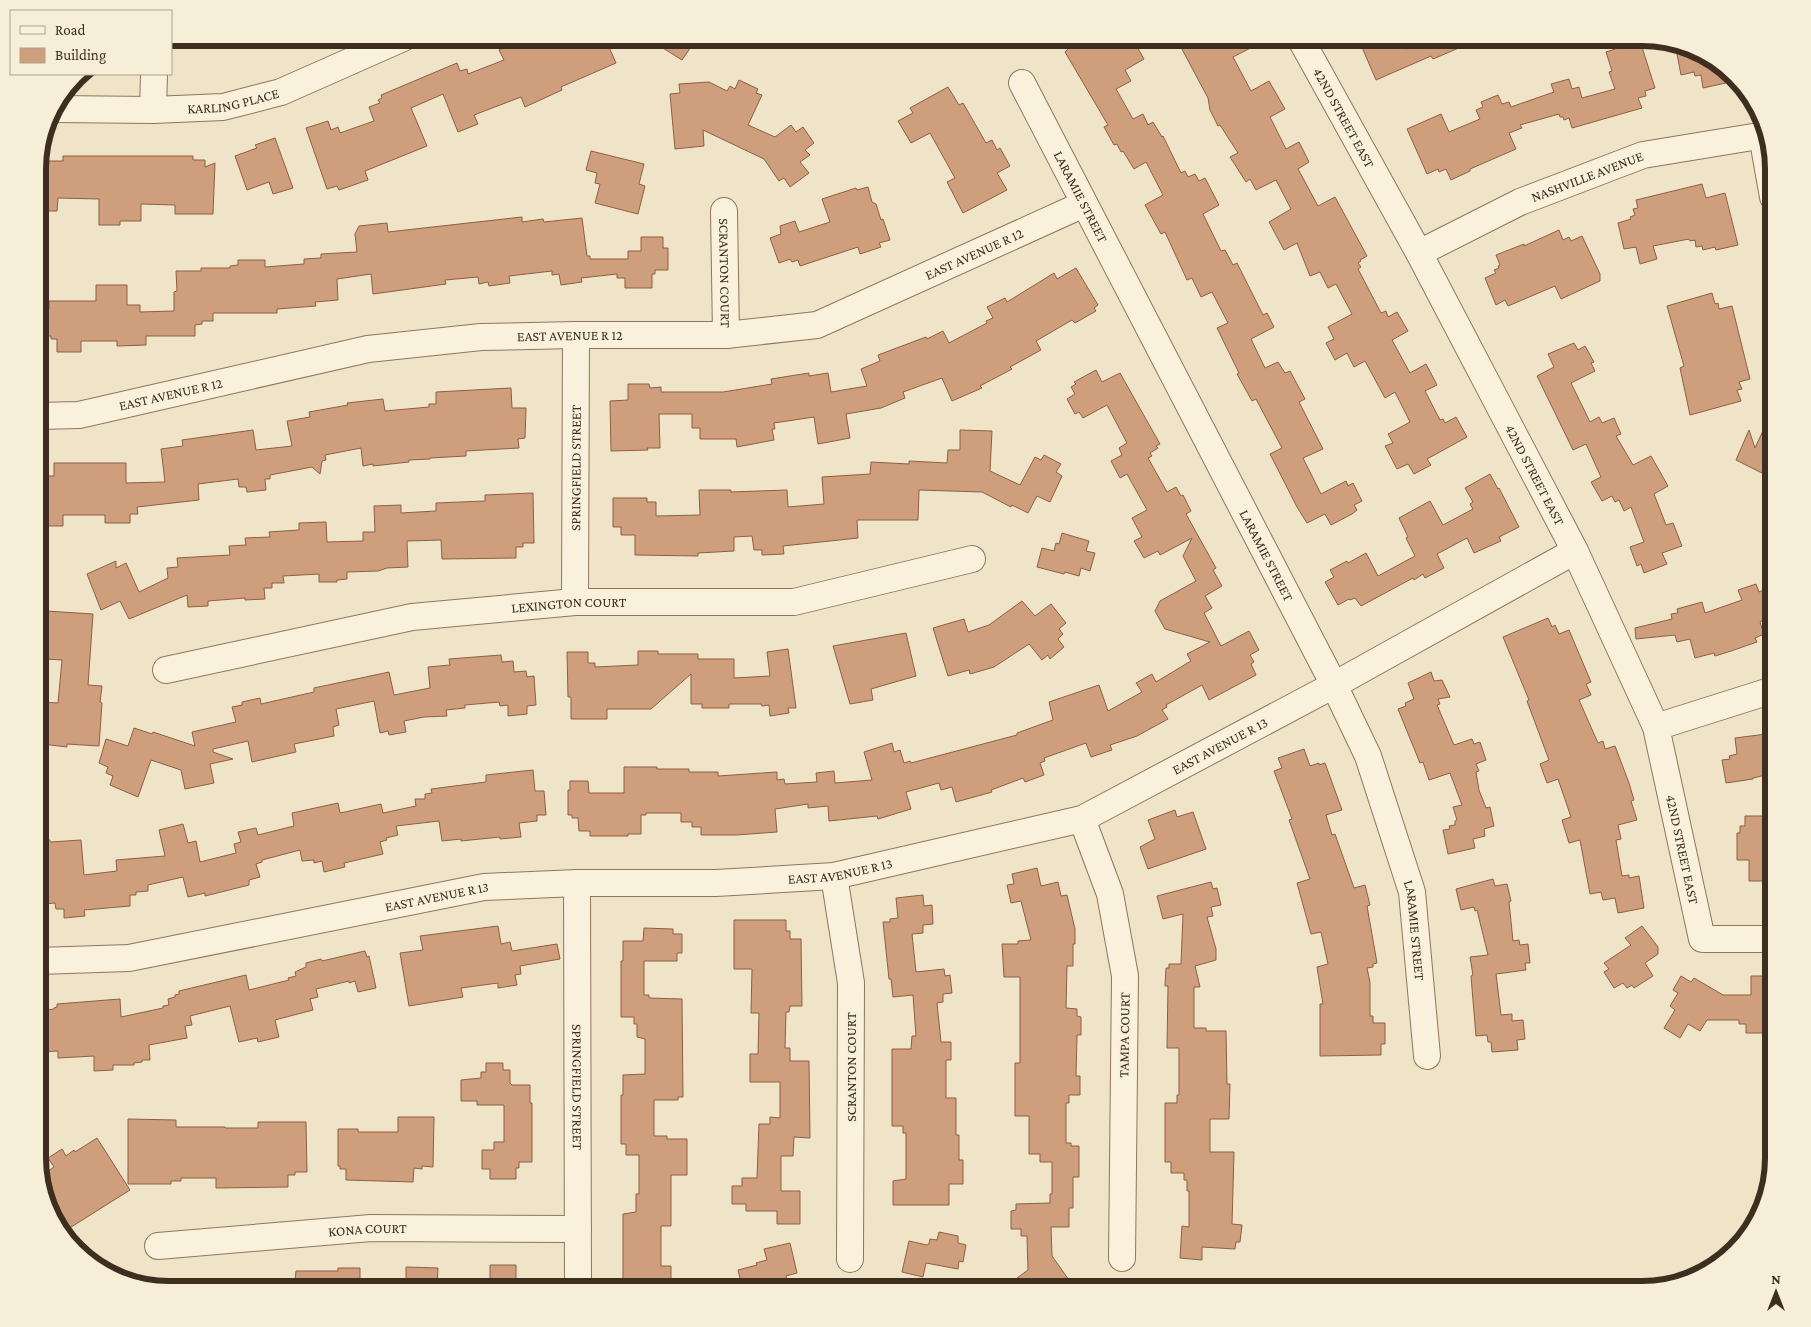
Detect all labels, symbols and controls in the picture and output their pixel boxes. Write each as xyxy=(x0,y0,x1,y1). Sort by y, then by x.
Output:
legend xyxy=(10,10,172,75)
text: Road xyxy=(55,22,86,38)
text: Building xyxy=(55,47,106,64)
street label: 42ND STREET EAST xyxy=(1310,65,1378,171)
street label: KARLING PLACE xyxy=(187,85,281,117)
street label: LARAMIE STREET xyxy=(1051,148,1111,246)
street label: NASHVILLE AVENUE xyxy=(1529,148,1646,205)
street label: SCRANTON COURT xyxy=(716,218,734,328)
street label: EAST AVENUE R 12 xyxy=(922,225,1026,283)
street label: EAST AVENUE R 12 xyxy=(517,327,623,344)
street label: EAST AVENUE R 12 xyxy=(117,374,224,414)
street label: SPRINGFIELD STREET xyxy=(567,405,584,531)
street label: 42ND STREET EAST xyxy=(1502,421,1568,528)
street label: LARAMIE STREET xyxy=(1236,507,1297,604)
street label: LEXINGTON COURT xyxy=(511,594,627,616)
street label: EAST AVENUE R 13 xyxy=(1169,714,1270,778)
street label: 42ND STREET EAST xyxy=(1663,793,1702,906)
street label: EAST AVENUE R 13 xyxy=(787,855,894,887)
street label: LARAMIE STREET xyxy=(1401,878,1428,982)
street label: EAST AVENUE R 13 xyxy=(383,879,489,915)
street label: TAMPA COURT xyxy=(1115,992,1133,1078)
street label: SCRANTON COURT xyxy=(843,1012,859,1122)
street label: SPRINGFIELD STREET xyxy=(569,1024,586,1150)
street label: KONA COURT xyxy=(327,1220,407,1240)
north arrow xyxy=(1751,1267,1801,1317)
text: N xyxy=(1771,1271,1781,1287)

